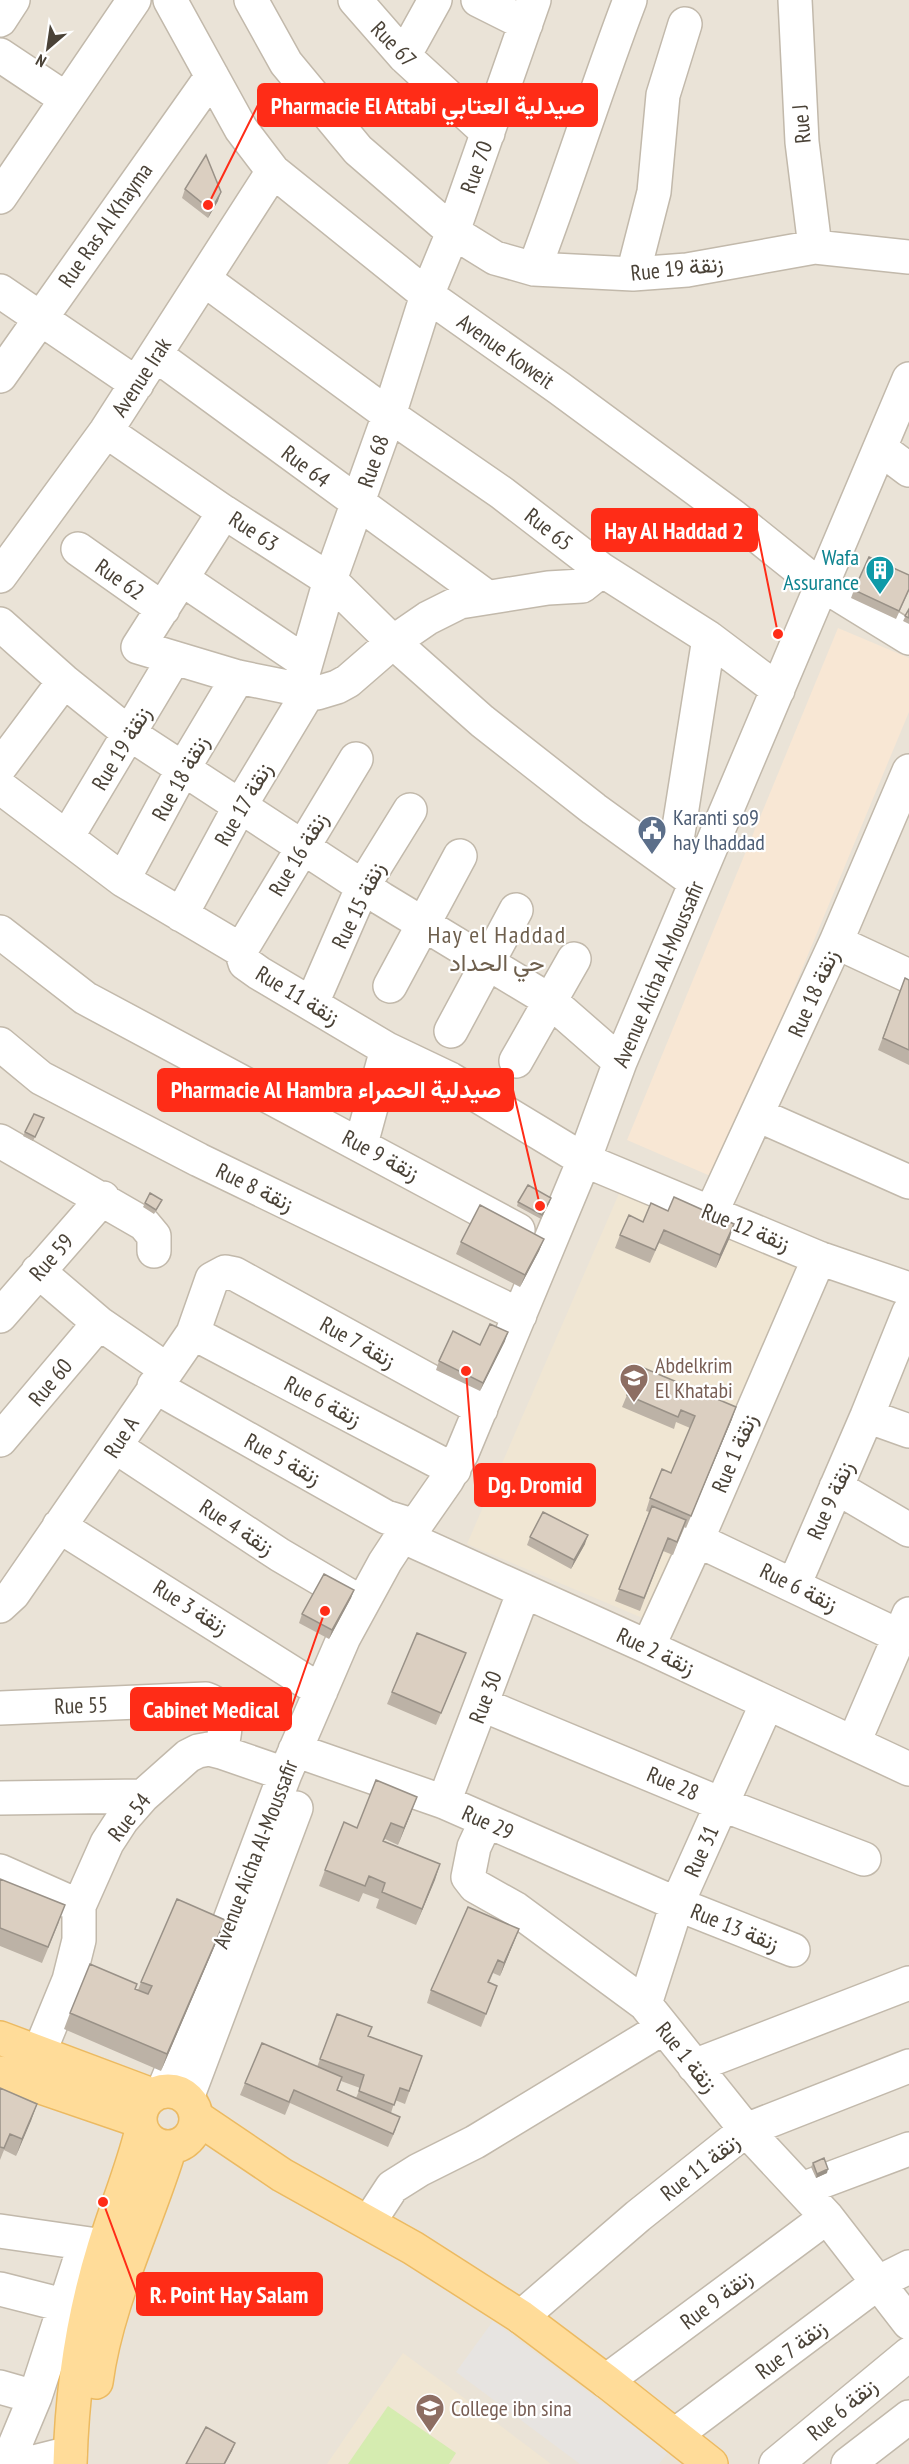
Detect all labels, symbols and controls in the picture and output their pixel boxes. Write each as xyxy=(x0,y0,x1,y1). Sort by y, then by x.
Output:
street label: Rue 67 xyxy=(365,15,423,73)
north arrow xyxy=(18,18,78,78)
text: N xyxy=(32,50,49,72)
callout: Pharmacie El Attabi صيدلية العتابي xyxy=(258,84,597,126)
text: Pharmacie El Attabi صيدلية العتابي xyxy=(271,90,585,126)
street label: Rue J xyxy=(785,103,817,145)
street label: Rue 70 xyxy=(454,137,498,197)
street label: Rue Ras Al Khayma xyxy=(52,157,158,293)
street label: Rue 19 زنقة xyxy=(629,249,725,287)
street label: Avenue Koweit xyxy=(452,307,560,395)
street label: Avenue Irak xyxy=(105,332,177,422)
street label: Rue 68 xyxy=(351,431,395,491)
street label: Rue 64 xyxy=(276,439,336,493)
street label: Rue 65 xyxy=(519,501,579,557)
street label: Rue 63 xyxy=(224,505,284,557)
callout: Hay Al Haddad 2 xyxy=(592,509,757,551)
text: Hay Al Haddad 2 xyxy=(604,515,744,546)
place label: Wafa Assurance xyxy=(783,543,859,596)
street label: Rue 62 xyxy=(90,552,150,606)
building icon: Wafa Assurance xyxy=(864,554,896,596)
street label: Rue 19 زنقة xyxy=(85,701,157,795)
street label: Rue 18 زنقة xyxy=(145,731,215,825)
street label: Rue 17 زنقة xyxy=(208,757,278,851)
place label: Karanti so9 hay lhaddad xyxy=(673,803,765,856)
street label: Rue 16 زنقة xyxy=(262,807,334,901)
public building icon: Karanti so9 hay lhaddad xyxy=(636,814,668,856)
street label: Rue 15 زنقة xyxy=(325,857,391,953)
street label: Avenue Aicha Al-Moussafir xyxy=(606,877,710,1071)
district label: Hay el Haddad حي الحداد xyxy=(427,919,567,982)
street label: Rue 18 زنقة xyxy=(781,945,845,1041)
street label: Rue 11 زنقة xyxy=(251,959,345,1031)
callout: Pharmacie Al Hambra صيدلية الحمراء xyxy=(158,1069,513,1111)
text: Pharmacie Al Hambra صيدلية الحمراء xyxy=(171,1074,501,1105)
street label: Rue 9 زنقة xyxy=(338,1123,424,1187)
street label: Rue 8 زنقة xyxy=(212,1156,298,1218)
street label: Rue 12 زنقة xyxy=(698,1197,794,1257)
street label: Rue 59 xyxy=(23,1228,79,1286)
street label: Rue 7 زنقة xyxy=(315,1310,401,1374)
place label: Abdelkrim El Khatabi xyxy=(655,1351,733,1404)
street label: Rue 60 xyxy=(22,1352,78,1412)
school or university icon: Abdelkrim El Khatabi xyxy=(618,1362,650,1404)
street label: Rue 6 زنقة xyxy=(280,1369,366,1433)
street label: Rue 1 زنقة xyxy=(705,1409,763,1497)
street label: Rue A xyxy=(97,1411,145,1463)
street label: Rue 5 زنقة xyxy=(240,1427,326,1491)
street label: Rue 9 زنقة xyxy=(800,1456,860,1544)
callout: Dg. Dromid xyxy=(475,1464,595,1506)
text: Dg. Dromid xyxy=(488,1469,582,1500)
street label: Rue 4 زنقة xyxy=(195,1493,279,1561)
street label: Rue 6 زنقة xyxy=(756,1556,842,1618)
street label: Rue 3 زنقة xyxy=(148,1573,234,1641)
street label: Rue 2 زنقة xyxy=(612,1621,700,1681)
street label: Rue 30 xyxy=(462,1667,508,1727)
callout: Cabinet Medical xyxy=(131,1688,291,1730)
street label: Rue 55 xyxy=(54,1690,108,1720)
text: Cabinet Medical xyxy=(143,1694,279,1725)
street label: Avenue Aicha Al-Moussafir xyxy=(206,1756,304,1952)
street label: Rue 28 xyxy=(643,1760,703,1806)
street label: Rue 54 xyxy=(101,1787,157,1847)
street label: Rue 29 xyxy=(458,1798,518,1846)
street label: Rue 31 xyxy=(677,1821,725,1881)
street label: Rue 13 زنقة xyxy=(687,1897,783,1957)
street label: Rue 1 زنقة xyxy=(650,2016,724,2098)
street label: Rue 11 زنقة xyxy=(655,2127,745,2207)
street label: Rue 9 زنقة xyxy=(674,2263,758,2335)
callout: R. Point Hay Salam xyxy=(137,2273,322,2315)
text: R. Point Hay Salam xyxy=(150,2279,308,2310)
street label: Rue 7 زنقة xyxy=(750,2313,832,2385)
street label: Rue 6 زنقة xyxy=(801,2372,883,2446)
school or university icon: College ibn sina xyxy=(414,2392,446,2434)
place label: College ibn sina xyxy=(451,2394,572,2422)

